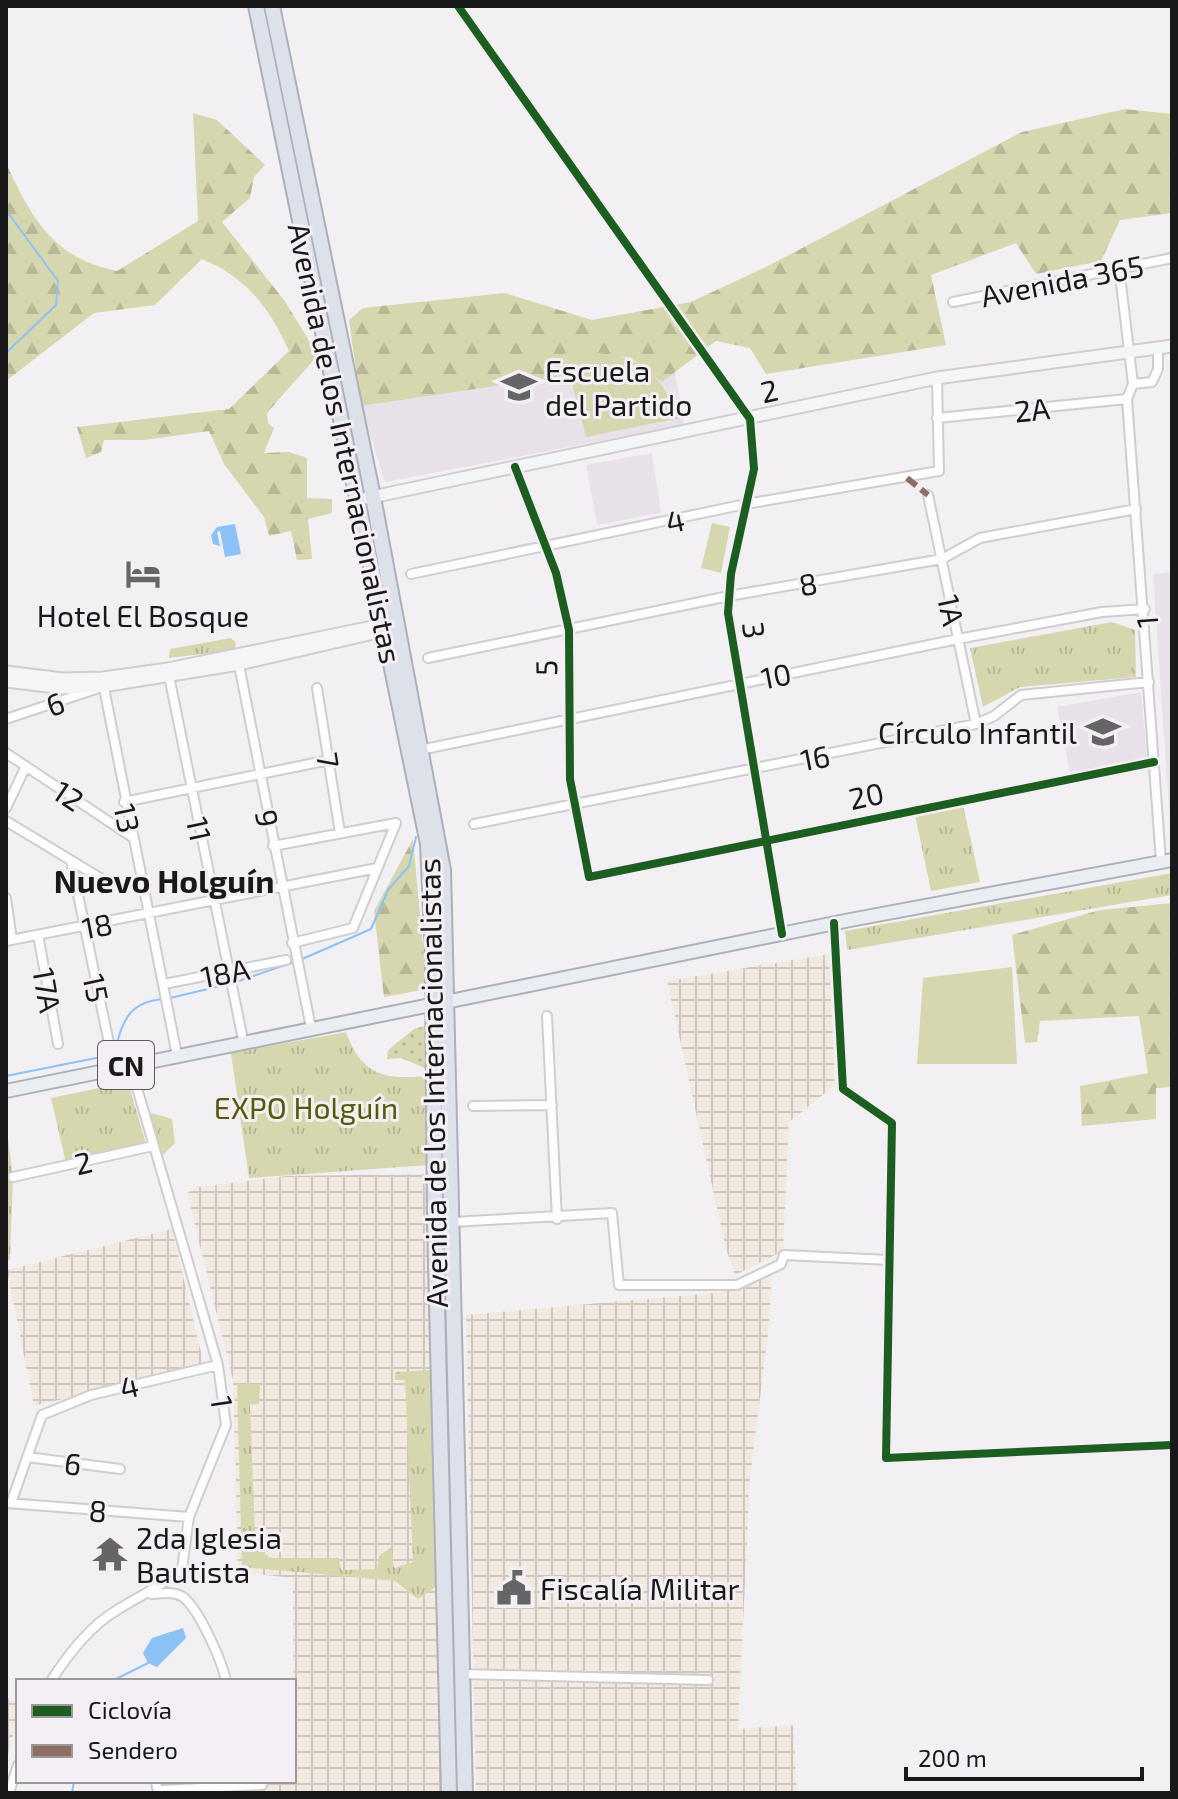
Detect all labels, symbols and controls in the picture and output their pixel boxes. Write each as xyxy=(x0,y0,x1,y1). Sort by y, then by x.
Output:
street label: Avenida de los Internacionalistas xyxy=(282,219,410,667)
street label: Avenida 365 xyxy=(978,247,1146,313)
place label: Escuela del Partido xyxy=(545,352,692,422)
school or university icon: Escuela del Partido xyxy=(500,368,538,406)
street label: 2 xyxy=(757,371,781,409)
street label: 2A xyxy=(1012,389,1052,429)
street label: 4 xyxy=(662,500,688,540)
hotel icon: Hotel El Bosque xyxy=(124,555,162,593)
street label: 8 xyxy=(796,564,820,602)
street label: 1A xyxy=(931,591,973,629)
place label: Hotel El Bosque xyxy=(37,597,249,633)
street label: 1 xyxy=(1128,615,1164,629)
street label: 3 xyxy=(736,620,774,640)
street label: 10 xyxy=(758,654,794,696)
street label: 5 xyxy=(527,660,563,676)
street label: 6 xyxy=(41,683,69,723)
school or university icon: Círculo Infantil xyxy=(1084,713,1122,751)
place label: Círculo Infantil xyxy=(878,714,1077,750)
street label: 16 xyxy=(797,737,833,777)
street label: 7 xyxy=(310,750,348,770)
street label: 12 xyxy=(47,772,91,818)
street label: 20 xyxy=(845,774,887,816)
street label: 13 xyxy=(107,800,149,836)
street label: 9 xyxy=(249,806,287,830)
street label: 11 xyxy=(180,814,220,844)
street label: Avenida de los Internacionalistas xyxy=(410,858,454,1308)
district label: Nuevo Holguín xyxy=(54,861,274,899)
street label: 18 xyxy=(79,904,115,946)
street label: 18A xyxy=(198,950,253,994)
street label: 17A xyxy=(26,965,70,1016)
street label: 15 xyxy=(76,971,118,1005)
road number: CN xyxy=(98,1041,154,1089)
park label: EXPO Holguín xyxy=(214,1089,398,1125)
street label: 2 xyxy=(71,1143,95,1181)
street label: 4 xyxy=(116,1366,142,1406)
street label: 1 xyxy=(204,1394,242,1410)
street label: 6 xyxy=(62,1444,84,1482)
street label: 8 xyxy=(88,1491,108,1529)
place label: 2da Iglesia Bautista xyxy=(136,1519,282,1589)
temple icon: 2da Iglesia Bautista xyxy=(91,1535,129,1573)
public building icon: Fiscalía Militar xyxy=(495,1569,533,1607)
place label: Fiscalía Militar xyxy=(540,1570,740,1606)
legend xyxy=(16,1679,296,1783)
text: Ciclovía xyxy=(88,1695,172,1724)
scale bar xyxy=(906,1731,1142,1781)
text: Sendero xyxy=(88,1735,178,1764)
text: 200 m xyxy=(918,1743,987,1772)

